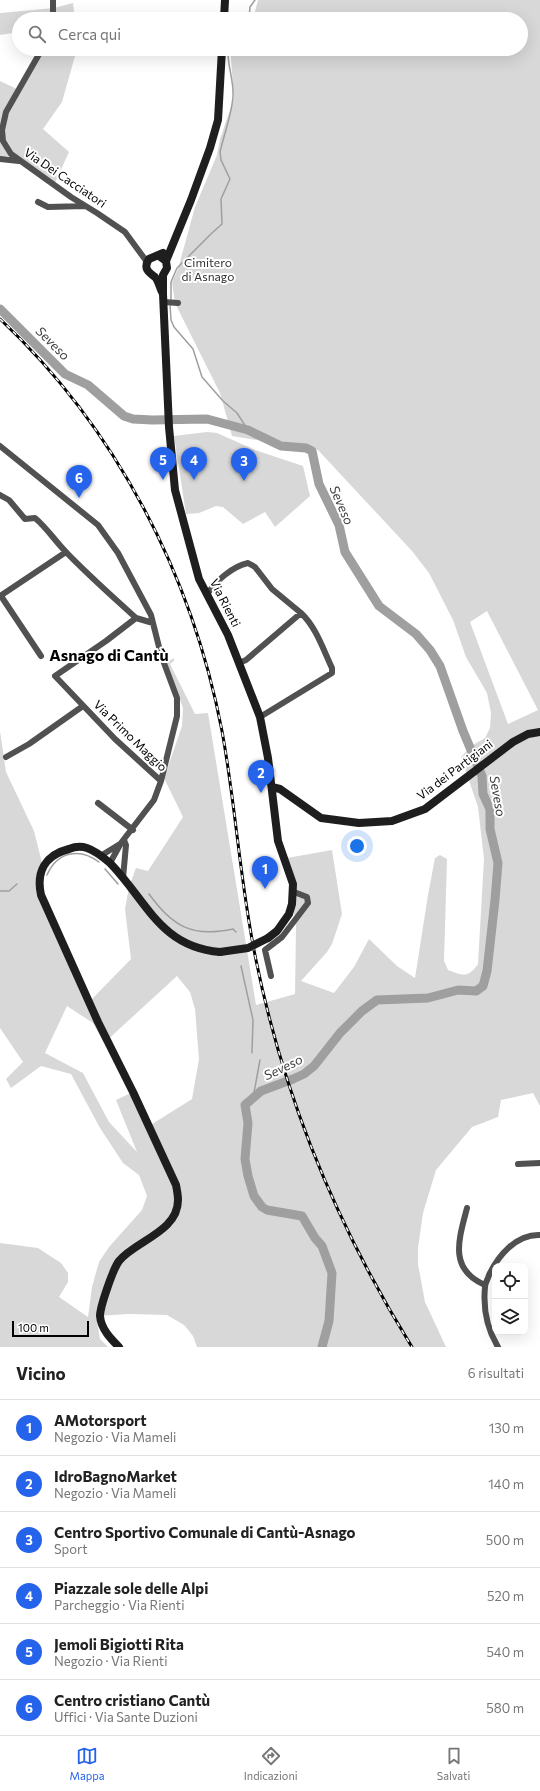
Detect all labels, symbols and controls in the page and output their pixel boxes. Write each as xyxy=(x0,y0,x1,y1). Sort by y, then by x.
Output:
search box xyxy=(12,12,528,56)
icon: search xyxy=(26,23,48,45)
text: Cerca qui xyxy=(58,25,121,43)
street label: Via Dei Cacciatori xyxy=(22,145,109,210)
park label: Cimitero di Asnago xyxy=(182,255,234,283)
water label: Seveso xyxy=(33,323,73,363)
pin: 5 xyxy=(150,447,176,480)
pin: 4 xyxy=(181,447,207,480)
pin: 3 xyxy=(231,448,257,481)
pin: 6 xyxy=(66,465,92,498)
water label: Seveso xyxy=(327,483,358,527)
street label: Via Rienti xyxy=(208,576,244,629)
district label: Asnago di Cantù xyxy=(49,645,169,664)
street label: Via Primo Maggio xyxy=(91,697,170,774)
street label: Via dei Partigiani xyxy=(414,736,495,802)
pin: 2 xyxy=(248,760,274,793)
water label: Seveso xyxy=(487,774,510,818)
your location xyxy=(347,836,367,856)
pin: 1 xyxy=(252,856,278,889)
water label: Seveso xyxy=(261,1051,305,1083)
map controls xyxy=(492,1263,528,1335)
button: locate xyxy=(492,1263,528,1299)
button: layers xyxy=(492,1299,528,1335)
scale bar xyxy=(12,1319,89,1338)
text: 100 m xyxy=(18,1321,49,1334)
text: Vicino xyxy=(16,1363,66,1384)
text: 6 risultati xyxy=(468,1365,524,1381)
text: AMotorsport xyxy=(54,1411,147,1429)
text: 1 xyxy=(26,1420,32,1436)
text: 130 m xyxy=(489,1420,524,1436)
text: Negozio · Via Mameli xyxy=(54,1429,176,1445)
text: IdroBagnoMarket xyxy=(54,1467,177,1485)
text: 2 xyxy=(25,1476,33,1492)
text: 140 m xyxy=(488,1476,524,1492)
text: Negozio · Via Mameli xyxy=(54,1485,176,1501)
text: Centro Sportivo Comunale di Cantù-Asnago xyxy=(54,1523,356,1541)
text: 3 xyxy=(25,1532,33,1548)
text: 500 m xyxy=(486,1532,524,1548)
text: Sport xyxy=(54,1541,88,1557)
text: Piazzale sole delle Alpi xyxy=(54,1579,208,1597)
text: 4 xyxy=(25,1588,33,1604)
text: 520 m xyxy=(487,1588,524,1604)
text: Parcheggio · Via Rienti xyxy=(54,1597,185,1613)
text: Jemoli Bigiotti Rita xyxy=(54,1635,184,1653)
text: 5 xyxy=(25,1644,33,1660)
text: 540 m xyxy=(486,1644,524,1660)
text: Negozio · Via Rienti xyxy=(54,1653,168,1669)
text: Centro cristiano Cantù xyxy=(54,1691,210,1709)
text: 6 xyxy=(25,1700,33,1716)
text: 580 m xyxy=(486,1700,524,1716)
text: Uffici · Via Sante Duzioni xyxy=(54,1709,198,1725)
tab: Mappa xyxy=(70,1745,105,1782)
tab: Indicazioni xyxy=(244,1745,298,1782)
tab: Salvati xyxy=(437,1745,470,1782)

